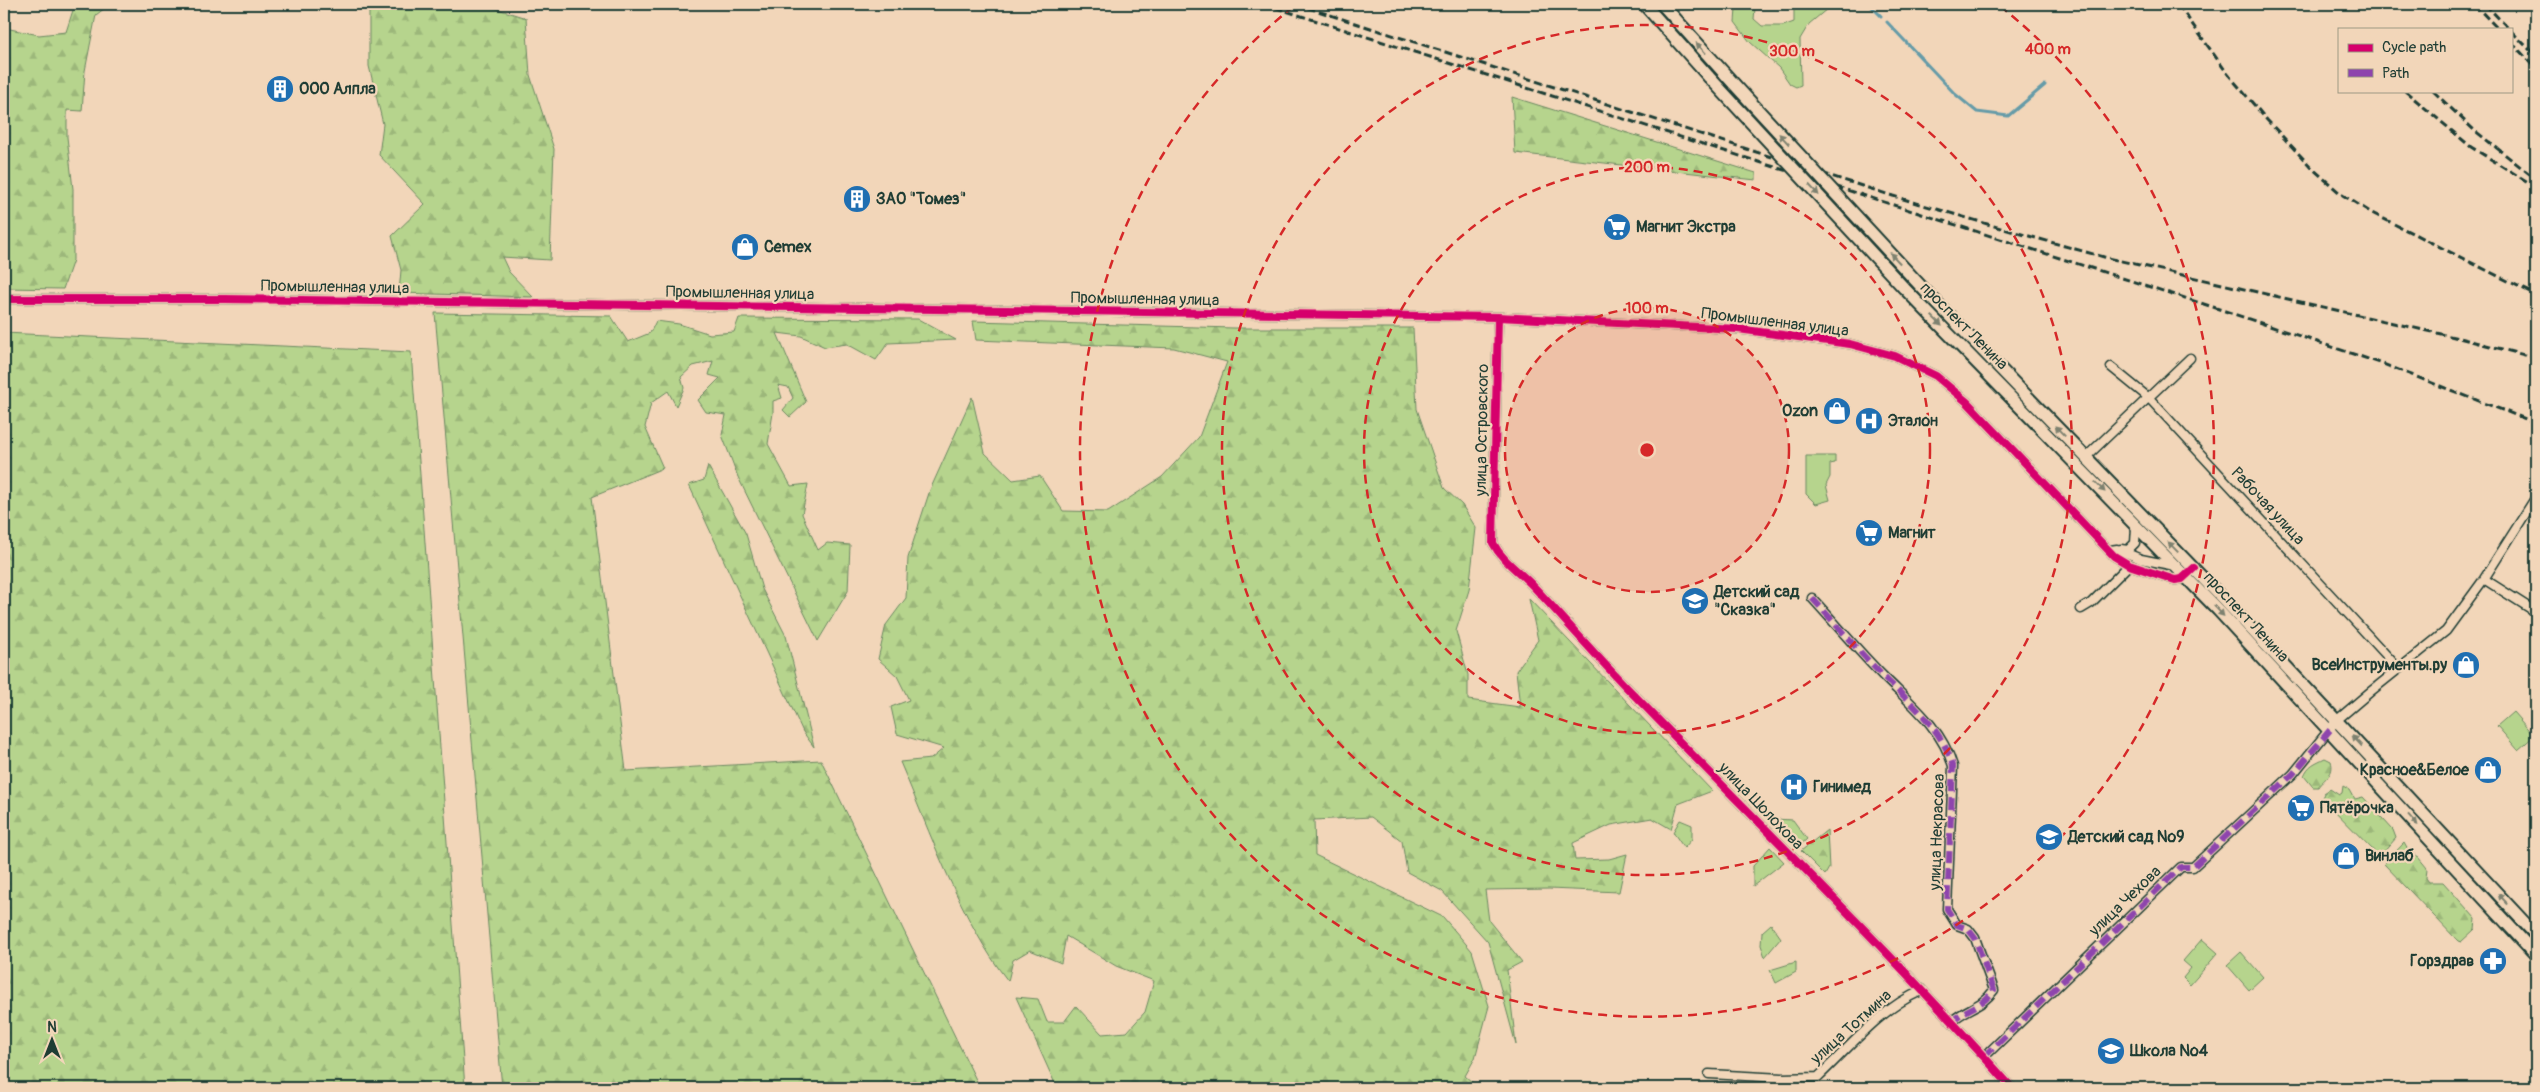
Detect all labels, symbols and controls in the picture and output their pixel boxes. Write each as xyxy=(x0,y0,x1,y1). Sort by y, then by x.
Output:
legend xyxy=(2338,28,2512,92)
text: Cycle path xyxy=(2382,38,2446,57)
text: 400 m xyxy=(2025,40,2071,59)
one-way arrow xyxy=(1695,42,1707,54)
text: 300 m xyxy=(1769,42,1815,61)
text: Path xyxy=(2382,64,2409,83)
building icon: ООО Алпла xyxy=(265,74,295,104)
place label: ООО Алпла xyxy=(299,79,376,99)
one-way arrow xyxy=(1778,133,1790,145)
text: 200 m xyxy=(1624,158,1670,177)
building icon: ЗАО "Томез" xyxy=(842,184,872,214)
one-way arrow xyxy=(1808,184,1820,196)
place label: ЗАО "Томез" xyxy=(876,189,966,209)
supermarket icon: Магнит Экстра xyxy=(1602,212,1632,242)
place label: Магнит Экстра xyxy=(1636,217,1736,237)
shop icon: Cemex xyxy=(730,232,760,262)
place label: Cemex xyxy=(764,237,812,257)
one-way arrow xyxy=(1889,252,1901,264)
street label: Промышленная улица xyxy=(261,276,409,298)
street label: проспект Ленина xyxy=(1916,278,2012,374)
street label: Промышленная улица xyxy=(666,282,814,304)
street label: Промышленная улица xyxy=(1071,288,1219,310)
text: 100 m xyxy=(1626,299,1668,318)
street label: Промышленная улица xyxy=(1700,303,1850,341)
one-way arrow xyxy=(1931,315,1943,327)
street label: улица Островского xyxy=(1471,363,1493,497)
shop icon: Ozon xyxy=(1822,396,1852,426)
place label: Ozon xyxy=(1782,401,1818,421)
hospital icon: Эталон xyxy=(1854,406,1884,436)
place label: Эталон xyxy=(1888,411,1938,431)
one-way arrow xyxy=(2054,425,2066,437)
centre of rings xyxy=(1638,441,1656,459)
street label: Рабочая улица xyxy=(2227,463,2309,549)
one-way arrow xyxy=(2094,481,2106,493)
supermarket icon: Магнит xyxy=(1854,518,1884,548)
place label: Магнит xyxy=(1888,523,1937,543)
one-way arrow xyxy=(2167,541,2179,553)
street label: проспект Ленина xyxy=(2199,568,2293,666)
place label: Детский сад "Сказка" xyxy=(1713,582,1800,620)
school or university icon: Детский сад "Сказка" xyxy=(1680,586,1710,616)
one-way arrow xyxy=(2213,605,2225,617)
shop icon: ВсеИнструменты.ру xyxy=(2451,650,2481,680)
place label: ВсеИнструменты.ру xyxy=(2312,655,2447,675)
one-way arrow xyxy=(2351,736,2363,748)
shop icon: Красное&Белое xyxy=(2473,755,2503,785)
street label: улица Шолохова xyxy=(1714,757,1808,854)
place label: Красное&Белое xyxy=(2360,760,2470,780)
hospital icon: Гинимед xyxy=(1779,772,1809,802)
street label: улица Некрасова xyxy=(1925,773,1949,892)
place label: Гинимед xyxy=(1813,777,1871,797)
supermarket icon: Пятёрочка xyxy=(2286,793,2316,823)
place label: Пятёрочка xyxy=(2320,798,2394,818)
one-way arrow xyxy=(2407,814,2418,827)
school or university icon: Детский сад №9 xyxy=(2034,822,2064,852)
place label: Детский сад №9 xyxy=(2067,827,2184,847)
shop icon: Винлаб xyxy=(2331,841,2361,871)
place label: Винлаб xyxy=(2365,846,2415,866)
street label: улица Чехова xyxy=(2084,862,2165,941)
one-way arrow xyxy=(2497,893,2509,905)
pharmacy icon: Горздрав xyxy=(2478,946,2508,976)
place label: Горздрав xyxy=(2410,951,2474,971)
street label: улица Тотмина xyxy=(1806,985,1896,1069)
north arrow xyxy=(28,1014,78,1064)
text: N xyxy=(47,1019,57,1036)
school or university icon: Школа №4 xyxy=(2096,1036,2126,1066)
place label: Школа №4 xyxy=(2129,1041,2209,1061)

